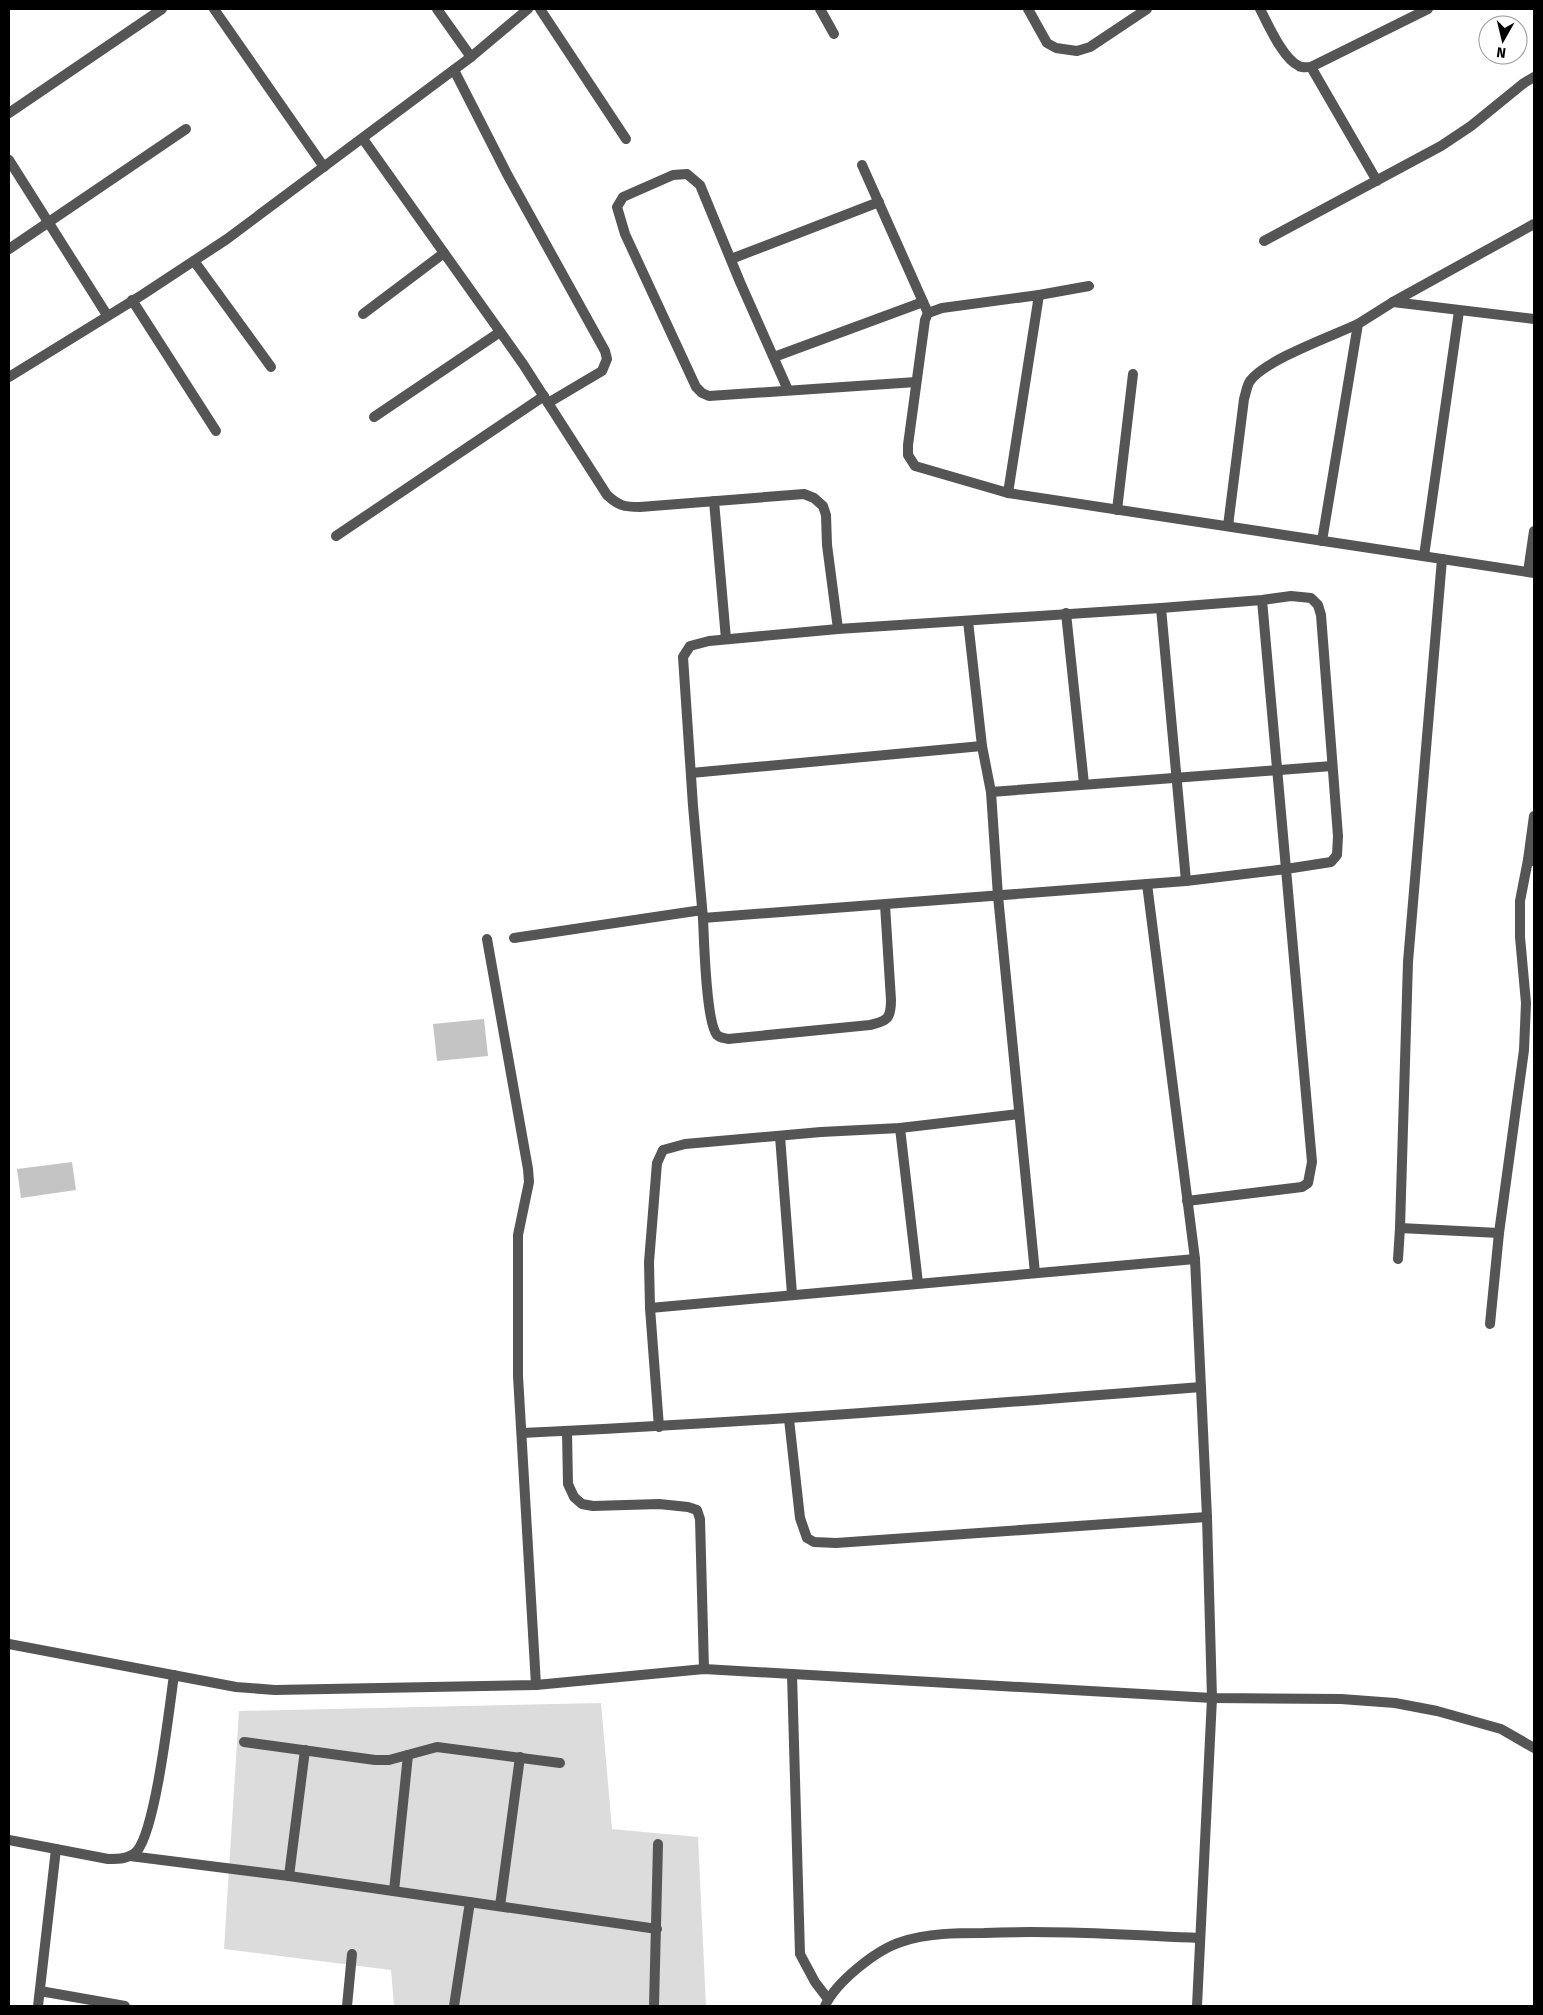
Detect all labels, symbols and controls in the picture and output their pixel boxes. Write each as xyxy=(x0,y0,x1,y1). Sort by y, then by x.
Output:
north arrow xyxy=(1478,15,1528,65)
text: N xyxy=(1495,43,1507,61)

